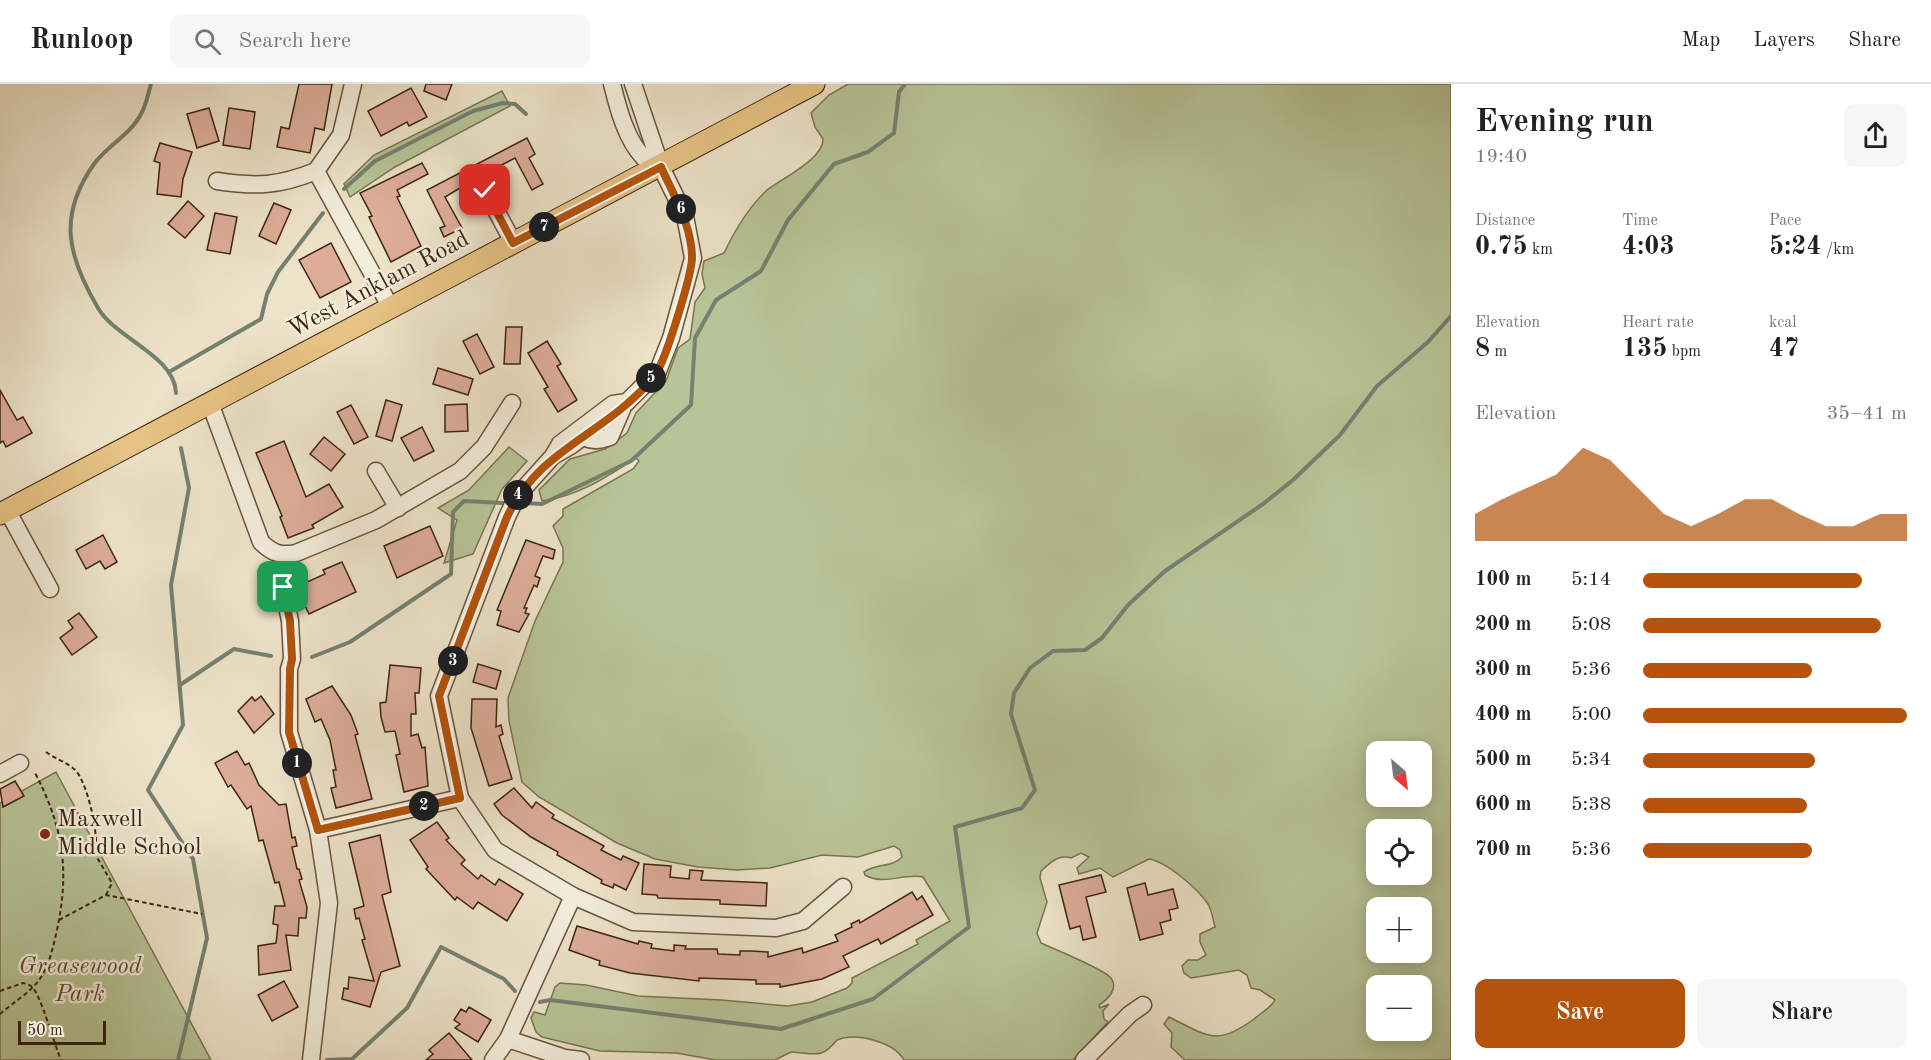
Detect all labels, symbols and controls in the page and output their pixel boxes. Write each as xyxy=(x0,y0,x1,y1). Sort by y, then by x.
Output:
search box xyxy=(170,14,590,68)
icon: search xyxy=(191,25,224,58)
text: Runloop xyxy=(30,27,134,55)
text: Search here xyxy=(239,30,351,52)
text: Map xyxy=(1681,30,1720,51)
text: Layers xyxy=(1753,30,1815,51)
text: Share xyxy=(1848,30,1901,51)
button: share xyxy=(1844,104,1907,167)
text: Evening run xyxy=(1475,106,1654,139)
text: 19:40 xyxy=(1475,147,1527,167)
pin xyxy=(459,164,510,215)
icon: check xyxy=(468,173,501,206)
pin: 6 xyxy=(666,194,696,224)
text: 6 xyxy=(676,201,686,217)
pin: 7 xyxy=(529,212,559,242)
text: Distance xyxy=(1475,213,1535,229)
text: Time xyxy=(1622,213,1658,229)
text: Pace xyxy=(1769,213,1801,229)
text: 7 xyxy=(539,219,549,235)
street label: West Anklam Road xyxy=(285,227,473,343)
text: 0.75 xyxy=(1475,234,1528,260)
text: 4:03 xyxy=(1622,234,1675,260)
text: 5:24 xyxy=(1769,234,1822,260)
text: km xyxy=(1528,242,1553,258)
text: /km xyxy=(1822,242,1854,258)
text: Elevation xyxy=(1475,315,1540,331)
text: Heart rate xyxy=(1622,315,1694,331)
text: kcal xyxy=(1769,315,1797,331)
text: 8 xyxy=(1475,336,1490,362)
text: 135 xyxy=(1622,336,1667,362)
text: 47 xyxy=(1769,336,1799,362)
text: m xyxy=(1490,344,1507,360)
text: bpm xyxy=(1667,344,1701,360)
pin: 5 xyxy=(636,363,666,393)
text: 5 xyxy=(646,370,656,386)
text: Elevation xyxy=(1475,404,1556,424)
text: 35–41 m xyxy=(1827,404,1907,424)
pin: 4 xyxy=(503,480,533,510)
text: 4 xyxy=(513,487,523,503)
pin xyxy=(257,561,308,612)
icon: arrive xyxy=(266,570,299,603)
text: 100 m xyxy=(1475,570,1531,590)
text: 5:14 xyxy=(1571,570,1611,590)
text: 200 m xyxy=(1475,615,1531,635)
text: 5:08 xyxy=(1571,615,1611,635)
pin: 3 xyxy=(438,646,468,676)
text: 3 xyxy=(448,653,458,669)
text: 300 m xyxy=(1475,660,1531,680)
text: 5:36 xyxy=(1571,660,1611,680)
text: 400 m xyxy=(1475,705,1531,725)
text: 5:00 xyxy=(1571,705,1611,725)
north arrow xyxy=(1366,741,1432,807)
map controls xyxy=(1366,741,1432,1041)
pin: 1 xyxy=(282,748,312,778)
text: 500 m xyxy=(1475,750,1531,770)
text: 5:34 xyxy=(1571,750,1611,770)
text: 1 xyxy=(292,755,302,771)
pin: 2 xyxy=(409,791,439,821)
text: 600 m xyxy=(1475,795,1531,815)
text: 5:38 xyxy=(1571,795,1611,815)
text: 2 xyxy=(419,798,429,814)
place label: Maxwell Middle School xyxy=(57,808,202,860)
button: locate xyxy=(1366,819,1432,885)
marker: Maxwell Middle School xyxy=(38,827,52,841)
text: 700 m xyxy=(1475,840,1531,860)
text: 5:36 xyxy=(1571,840,1611,860)
button: + xyxy=(1366,897,1432,963)
park label: Greasewood Park xyxy=(19,955,142,1007)
button: − xyxy=(1366,975,1432,1041)
button: Save xyxy=(1475,979,1685,1048)
button: Share xyxy=(1697,979,1907,1048)
scale bar xyxy=(18,1018,106,1046)
text: 50 m xyxy=(27,1023,63,1039)

